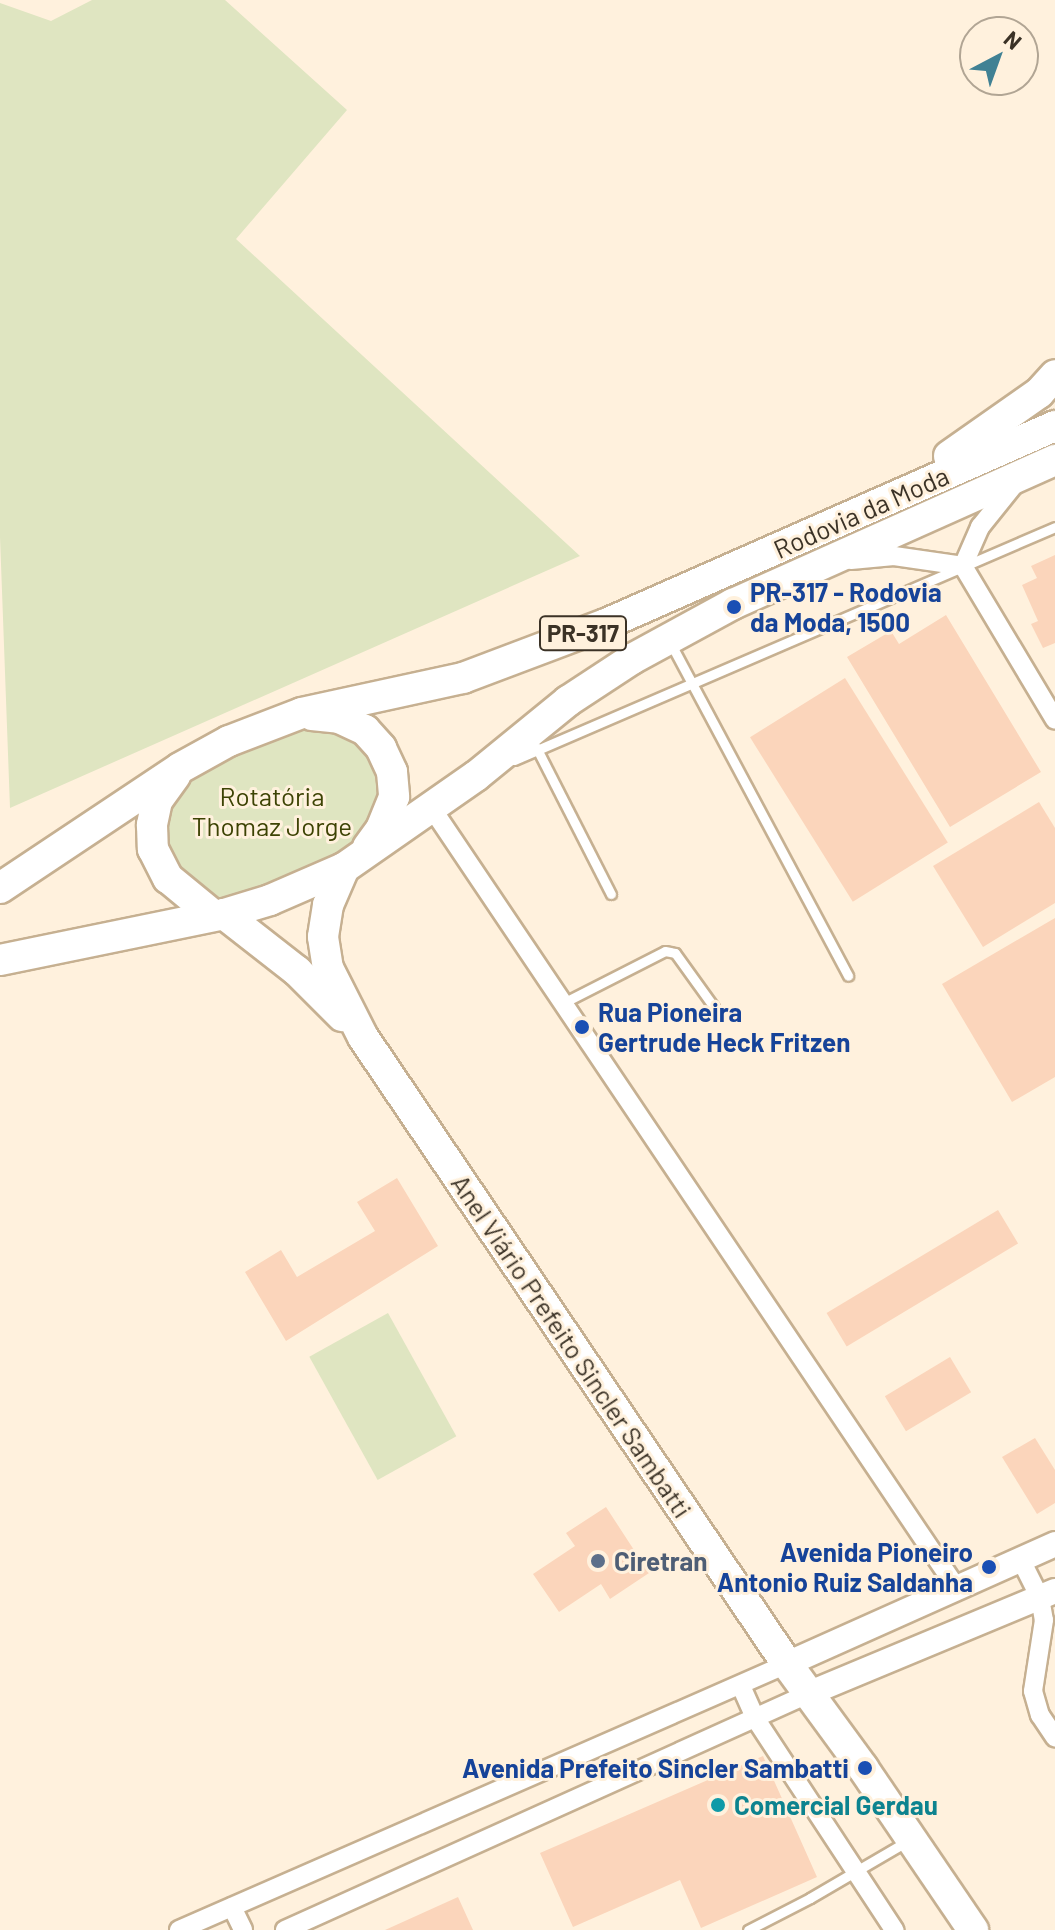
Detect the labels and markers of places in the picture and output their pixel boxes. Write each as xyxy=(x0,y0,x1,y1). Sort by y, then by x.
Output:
place label: PR-317 - Rodovia da Moda, 1500 xyxy=(750,576,942,638)
marker: PR-317 - Rodovia da Moda, 1500 xyxy=(725,598,743,616)
place label: Rua Pioneira Gertrude Heck Fritzen xyxy=(598,996,851,1058)
marker: Rua Pioneira Gertrude Heck Fritzen xyxy=(573,1018,591,1036)
place label: Avenida Pioneiro Antonio Ruiz Saldanha xyxy=(717,1536,973,1598)
place label: Ciretran xyxy=(614,1545,708,1577)
marker: Ciretran xyxy=(589,1552,607,1570)
marker: Avenida Pioneiro Antonio Ruiz Saldanha xyxy=(980,1558,998,1576)
place label: Avenida Prefeito Sincler Sambatti xyxy=(462,1752,849,1784)
marker: Avenida Prefeito Sincler Sambatti xyxy=(856,1759,874,1777)
place label: Comercial Gerdau xyxy=(734,1789,938,1821)
marker: Comercial Gerdau xyxy=(709,1796,727,1814)

